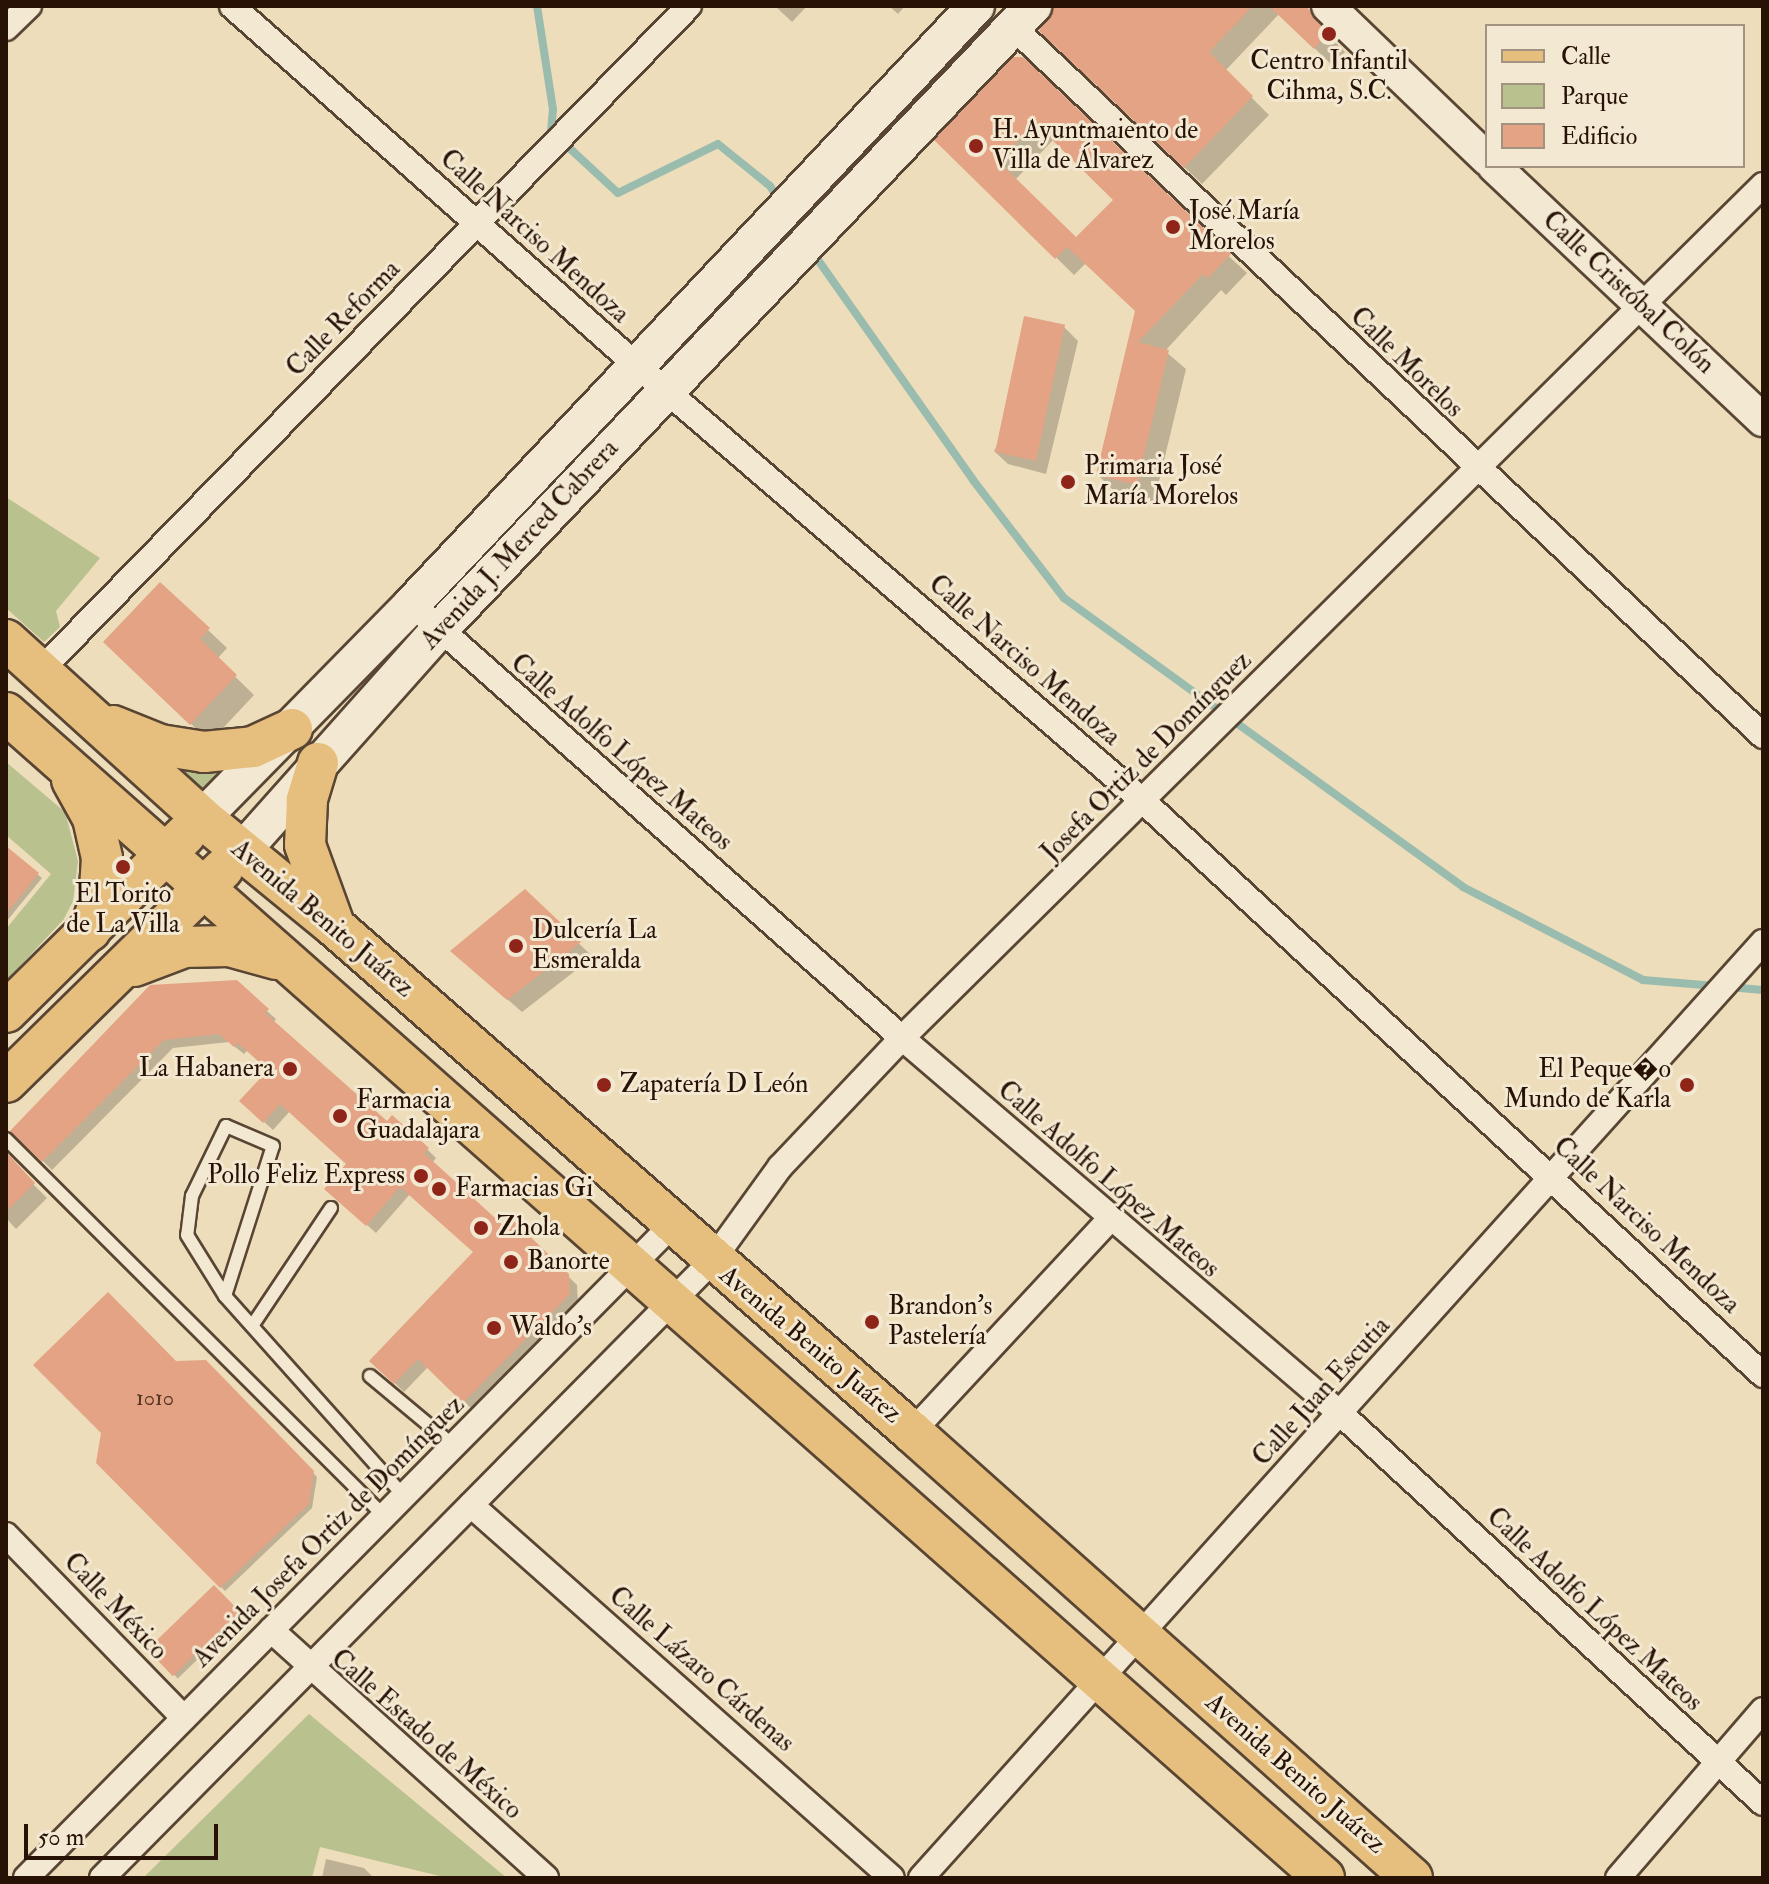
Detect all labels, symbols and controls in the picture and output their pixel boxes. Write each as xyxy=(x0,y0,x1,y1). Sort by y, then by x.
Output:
legend xyxy=(1485,24,1745,168)
marker: Centro Infantil Cihma, S.C. xyxy=(1320,25,1338,43)
text: Calle xyxy=(1561,41,1611,72)
place label: Centro Infantil Cihma, S.C. xyxy=(1250,46,1408,108)
text: Parque xyxy=(1561,81,1628,112)
place label: H. Ayuntmaiento de Villa de Álvarez xyxy=(992,115,1198,176)
text: Edificio xyxy=(1561,121,1637,152)
marker: H. Ayuntmaiento de Villa de Álvarez xyxy=(967,137,985,155)
street label: Calle Narciso Mendoza xyxy=(433,144,635,330)
place label: José María Morelos xyxy=(1189,196,1300,258)
street label: Calle Cristóbal Colón xyxy=(1536,205,1720,381)
marker: José María Morelos xyxy=(1164,218,1182,236)
street label: Calle Reforma xyxy=(281,254,407,384)
street label: Calle Morelos xyxy=(1343,301,1469,425)
street label: Avenida J. Merced Cabrera xyxy=(415,434,625,656)
place label: Primaria José María Morelos xyxy=(1084,451,1238,512)
marker: Primaria José María Morelos xyxy=(1059,473,1077,491)
street label: Calle Narciso Mendoza xyxy=(922,569,1126,753)
street label: Josefa Ortiz de Domínguez xyxy=(1035,645,1259,869)
street label: Calle Adolfo López Mateos xyxy=(504,648,738,858)
street label: Avenida Benito Juárez xyxy=(224,834,420,1004)
marker: El Torito de La Villa xyxy=(114,858,132,876)
place label: El Torito de La Villa xyxy=(66,879,180,940)
place label: Dulcería La Esmeralda xyxy=(532,915,657,976)
marker: Dulcería La Esmeralda xyxy=(507,937,525,955)
place label: La Habanera xyxy=(139,1053,274,1085)
place label: El Peque�o Mundo de Karla xyxy=(1504,1054,1671,1116)
marker: La Habanera xyxy=(281,1060,299,1078)
place label: Zapatería D León xyxy=(620,1069,808,1101)
street label: Calle Adolfo López Mateos xyxy=(991,1075,1225,1285)
marker: Zapatería D León xyxy=(595,1076,613,1094)
marker: El Peque�o Mundo de Karla xyxy=(1678,1076,1696,1094)
place label: Farmacia Guadalajara xyxy=(356,1085,480,1146)
marker: Farmacia Guadalajara xyxy=(331,1107,349,1125)
street label: Calle Narciso Mendoza xyxy=(1546,1131,1746,1321)
place label: Pollo Feliz Express xyxy=(207,1160,405,1192)
marker: Pollo Feliz Express xyxy=(412,1167,430,1185)
place label: Farmacias Gi xyxy=(455,1173,593,1205)
marker: Farmacias Gi xyxy=(430,1180,448,1198)
place label: Zhola xyxy=(497,1212,560,1244)
marker: Zhola xyxy=(472,1219,490,1237)
place label: Banorte xyxy=(527,1246,610,1278)
marker: Banorte xyxy=(502,1253,520,1271)
street label: Avenida Benito Juárez xyxy=(712,1260,908,1430)
place label: Brandon's Pastelería xyxy=(888,1291,992,1352)
street label: Calle Juan Escutia xyxy=(1247,1311,1397,1473)
place label: Waldo's xyxy=(510,1312,592,1344)
marker: Brandon's Pastelería xyxy=(863,1313,881,1331)
marker: Waldo's xyxy=(485,1319,503,1337)
house number: 1010 xyxy=(136,1386,174,1412)
street label: Avenida Josefa Ortiz de Domínguez xyxy=(187,1390,471,1674)
street label: Calle Adolfo López Mateos xyxy=(1480,1502,1708,1718)
street label: Calle México xyxy=(57,1547,173,1667)
street label: Calle Lázaro Cárdenas xyxy=(602,1581,800,1759)
street label: Calle Estado de México xyxy=(324,1644,528,1826)
street label: Avenida Benito Juárez xyxy=(1199,1687,1391,1861)
scale bar xyxy=(28,1808,222,1858)
text: 50 m xyxy=(38,1822,84,1853)

